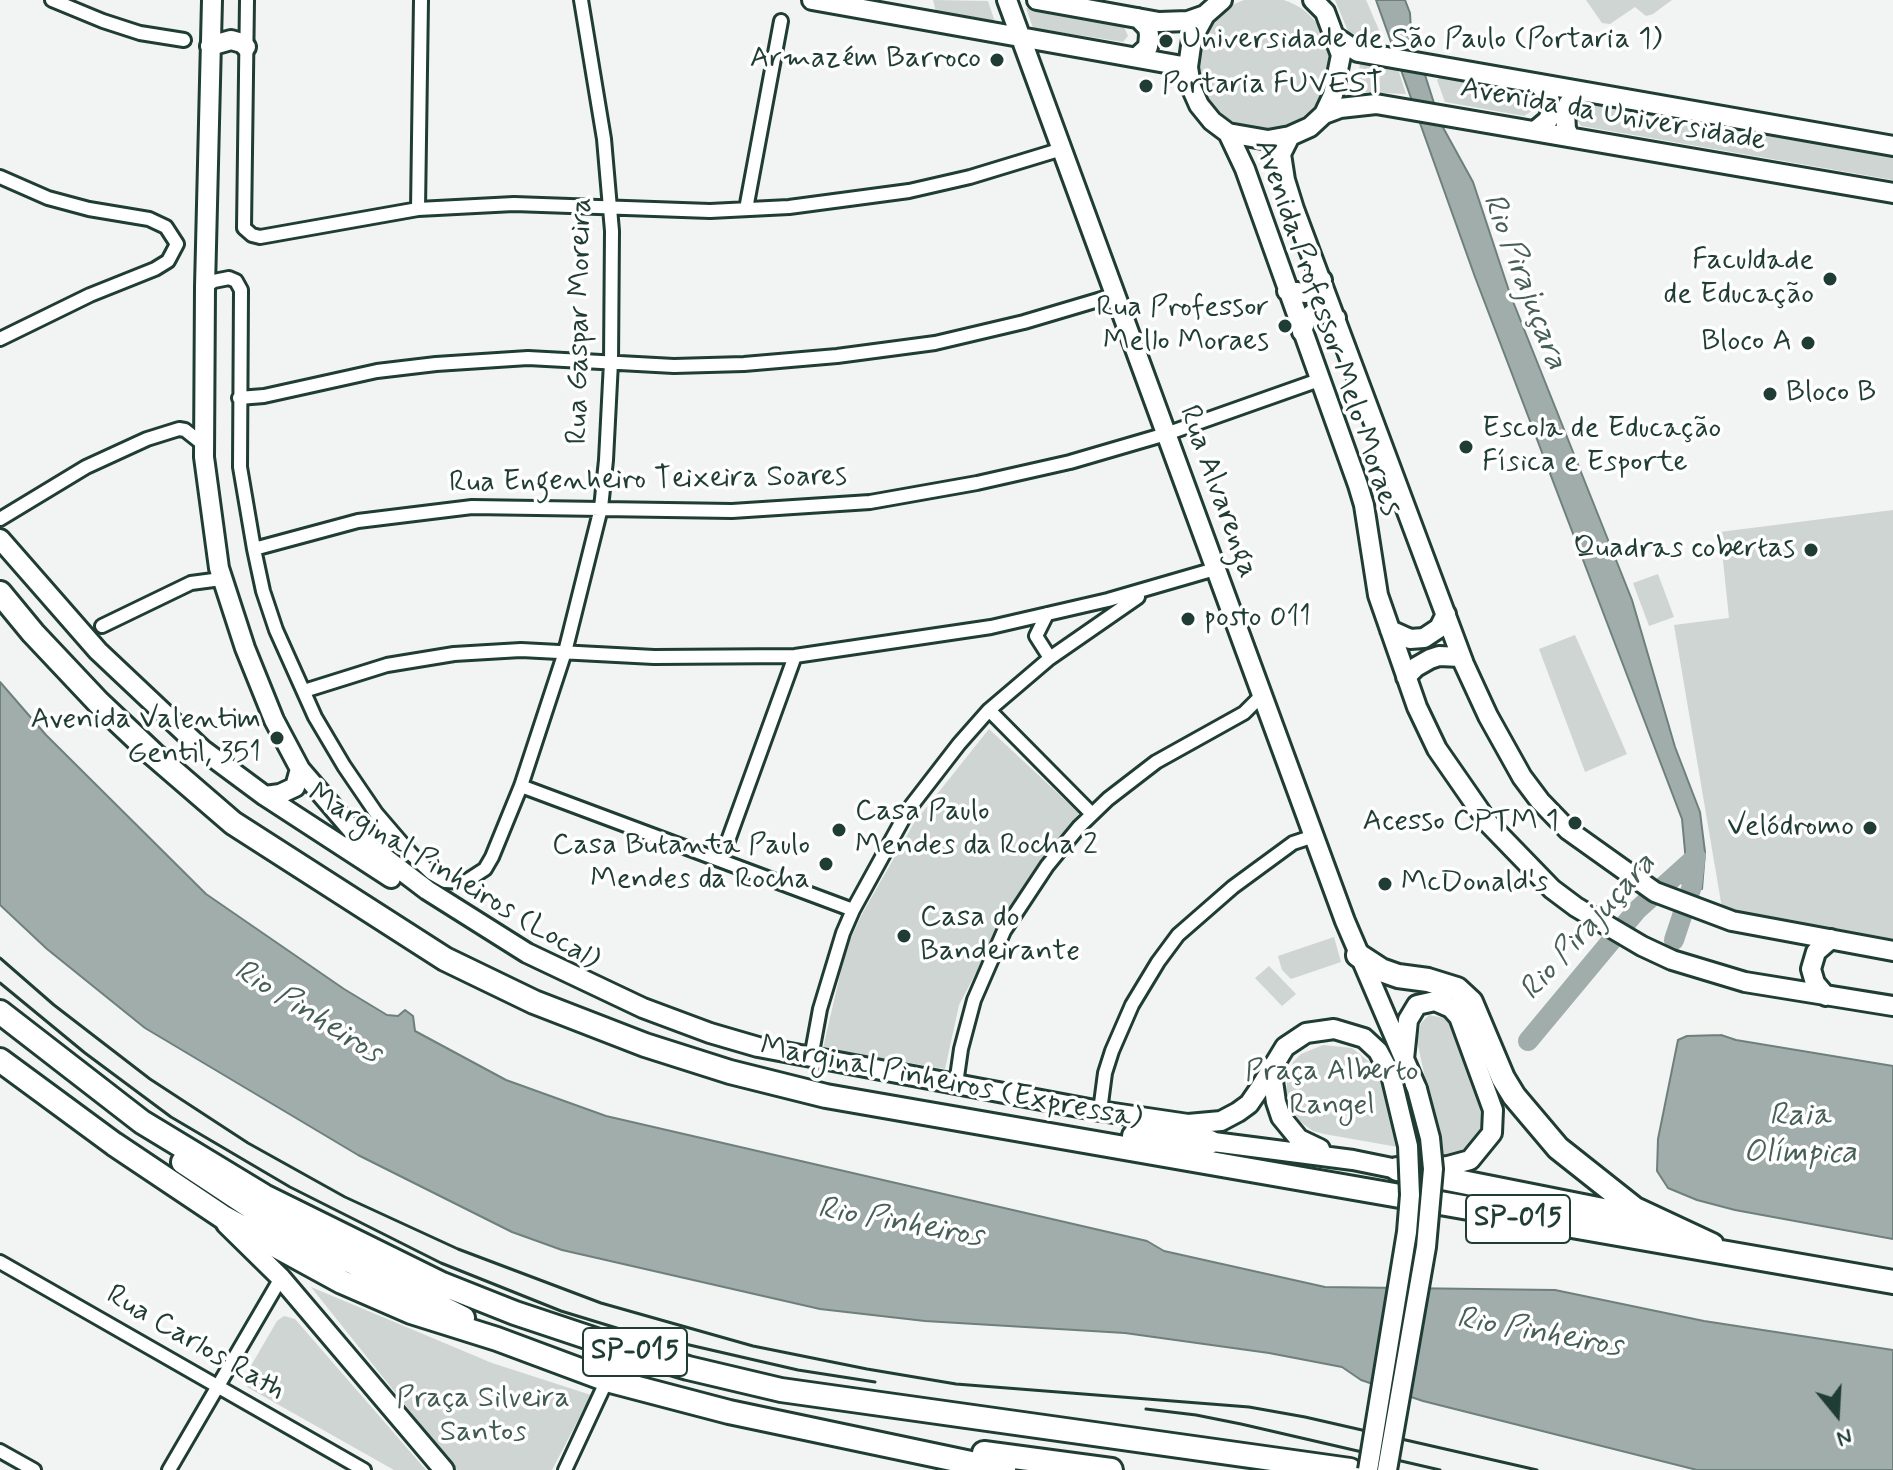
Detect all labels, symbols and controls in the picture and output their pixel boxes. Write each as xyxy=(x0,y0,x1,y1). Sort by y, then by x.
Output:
place label: Universidade de São Paulo (Portaria 1) xyxy=(1182,23,1662,59)
marker: Universidade de São Paulo (Portaria 1) xyxy=(1157,32,1175,50)
place label: Armazém Barroco xyxy=(750,42,981,78)
marker: Armazém Barroco xyxy=(988,51,1006,69)
place label: Portaria FUVEST xyxy=(1162,68,1383,104)
street label: Avenida da Universidade xyxy=(1457,71,1769,161)
marker: Portaria FUVEST xyxy=(1137,77,1155,95)
street label: Avenida Professor Melo Moraes xyxy=(1245,135,1407,521)
water label: Rio Pirajuçara xyxy=(1472,189,1574,375)
street label: Rua Gaspar Moreira xyxy=(561,197,601,445)
place label: Faculdade de Educação xyxy=(1663,244,1814,314)
marker: Faculdade de Educação xyxy=(1821,270,1839,288)
place label: Rua Professor Mello Moraes xyxy=(1096,291,1269,362)
marker: Rua Professor Mello Moraes xyxy=(1276,317,1294,335)
place label: Bloco A xyxy=(1701,325,1792,361)
marker: Bloco A xyxy=(1799,334,1817,352)
place label: Bloco B xyxy=(1786,376,1876,412)
marker: Bloco B xyxy=(1761,385,1779,403)
street label: Rua Alvarenga xyxy=(1169,401,1265,583)
place label: Escola de Educação Física e Esporte xyxy=(1482,412,1721,482)
marker: Escola de Educação Física e Esporte xyxy=(1457,438,1475,456)
street label: Rua Engenheiro Teixeira Soares xyxy=(449,460,847,502)
place label: Quadras cobertas xyxy=(1573,532,1795,568)
marker: Quadras cobertas xyxy=(1802,541,1820,559)
place label: posto 011 xyxy=(1204,601,1311,637)
marker: posto 011 xyxy=(1179,610,1197,628)
place label: Avenida Valentim Gentil, 351 xyxy=(31,703,261,774)
marker: Avenida Valentim Gentil, 351 xyxy=(268,729,286,747)
street label: Marginal Pinheiros (Local) xyxy=(301,777,605,979)
place label: Casa Paulo Mendes da Rocha 2 xyxy=(855,795,1098,866)
place label: Acesso CPTM 1 xyxy=(1363,805,1559,841)
place label: Velódromo xyxy=(1727,810,1854,846)
marker: Acesso CPTM 1 xyxy=(1566,814,1584,832)
marker: Velódromo xyxy=(1861,819,1879,837)
marker: Casa Paulo Mendes da Rocha 2 xyxy=(830,821,848,839)
place label: Casa Butanta Paulo Mendes da Rocha xyxy=(552,829,810,900)
water label: Rio Pirajuçara xyxy=(1513,846,1665,1010)
marker: Casa Butanta Paulo Mendes da Rocha xyxy=(817,855,835,873)
place label: McDonald's xyxy=(1401,866,1548,902)
marker: McDonald's xyxy=(1376,875,1394,893)
place label: Casa do Bandeirante xyxy=(920,901,1080,972)
marker: Casa do Bandeirante xyxy=(895,927,913,945)
water label: Rio Pinheiros xyxy=(226,952,388,1074)
street label: Marginal Pinheiros (Expressa) xyxy=(757,1029,1145,1139)
park label: Praça Alberto Rangel xyxy=(1245,1055,1419,1126)
water label: Raia Olímpica xyxy=(1743,1098,1857,1173)
water label: Rio Pinheiros xyxy=(814,1191,986,1257)
road number: SP-015 xyxy=(1466,1195,1570,1243)
street label: Rua Carlos Rath xyxy=(99,1278,291,1410)
water label: Rio Pinheiros xyxy=(1453,1301,1625,1367)
road number: SP-015 xyxy=(583,1328,687,1376)
north arrow xyxy=(1797,1374,1877,1454)
park label: Praça Silveira Santos xyxy=(396,1382,570,1452)
text: N xyxy=(1833,1421,1856,1452)

